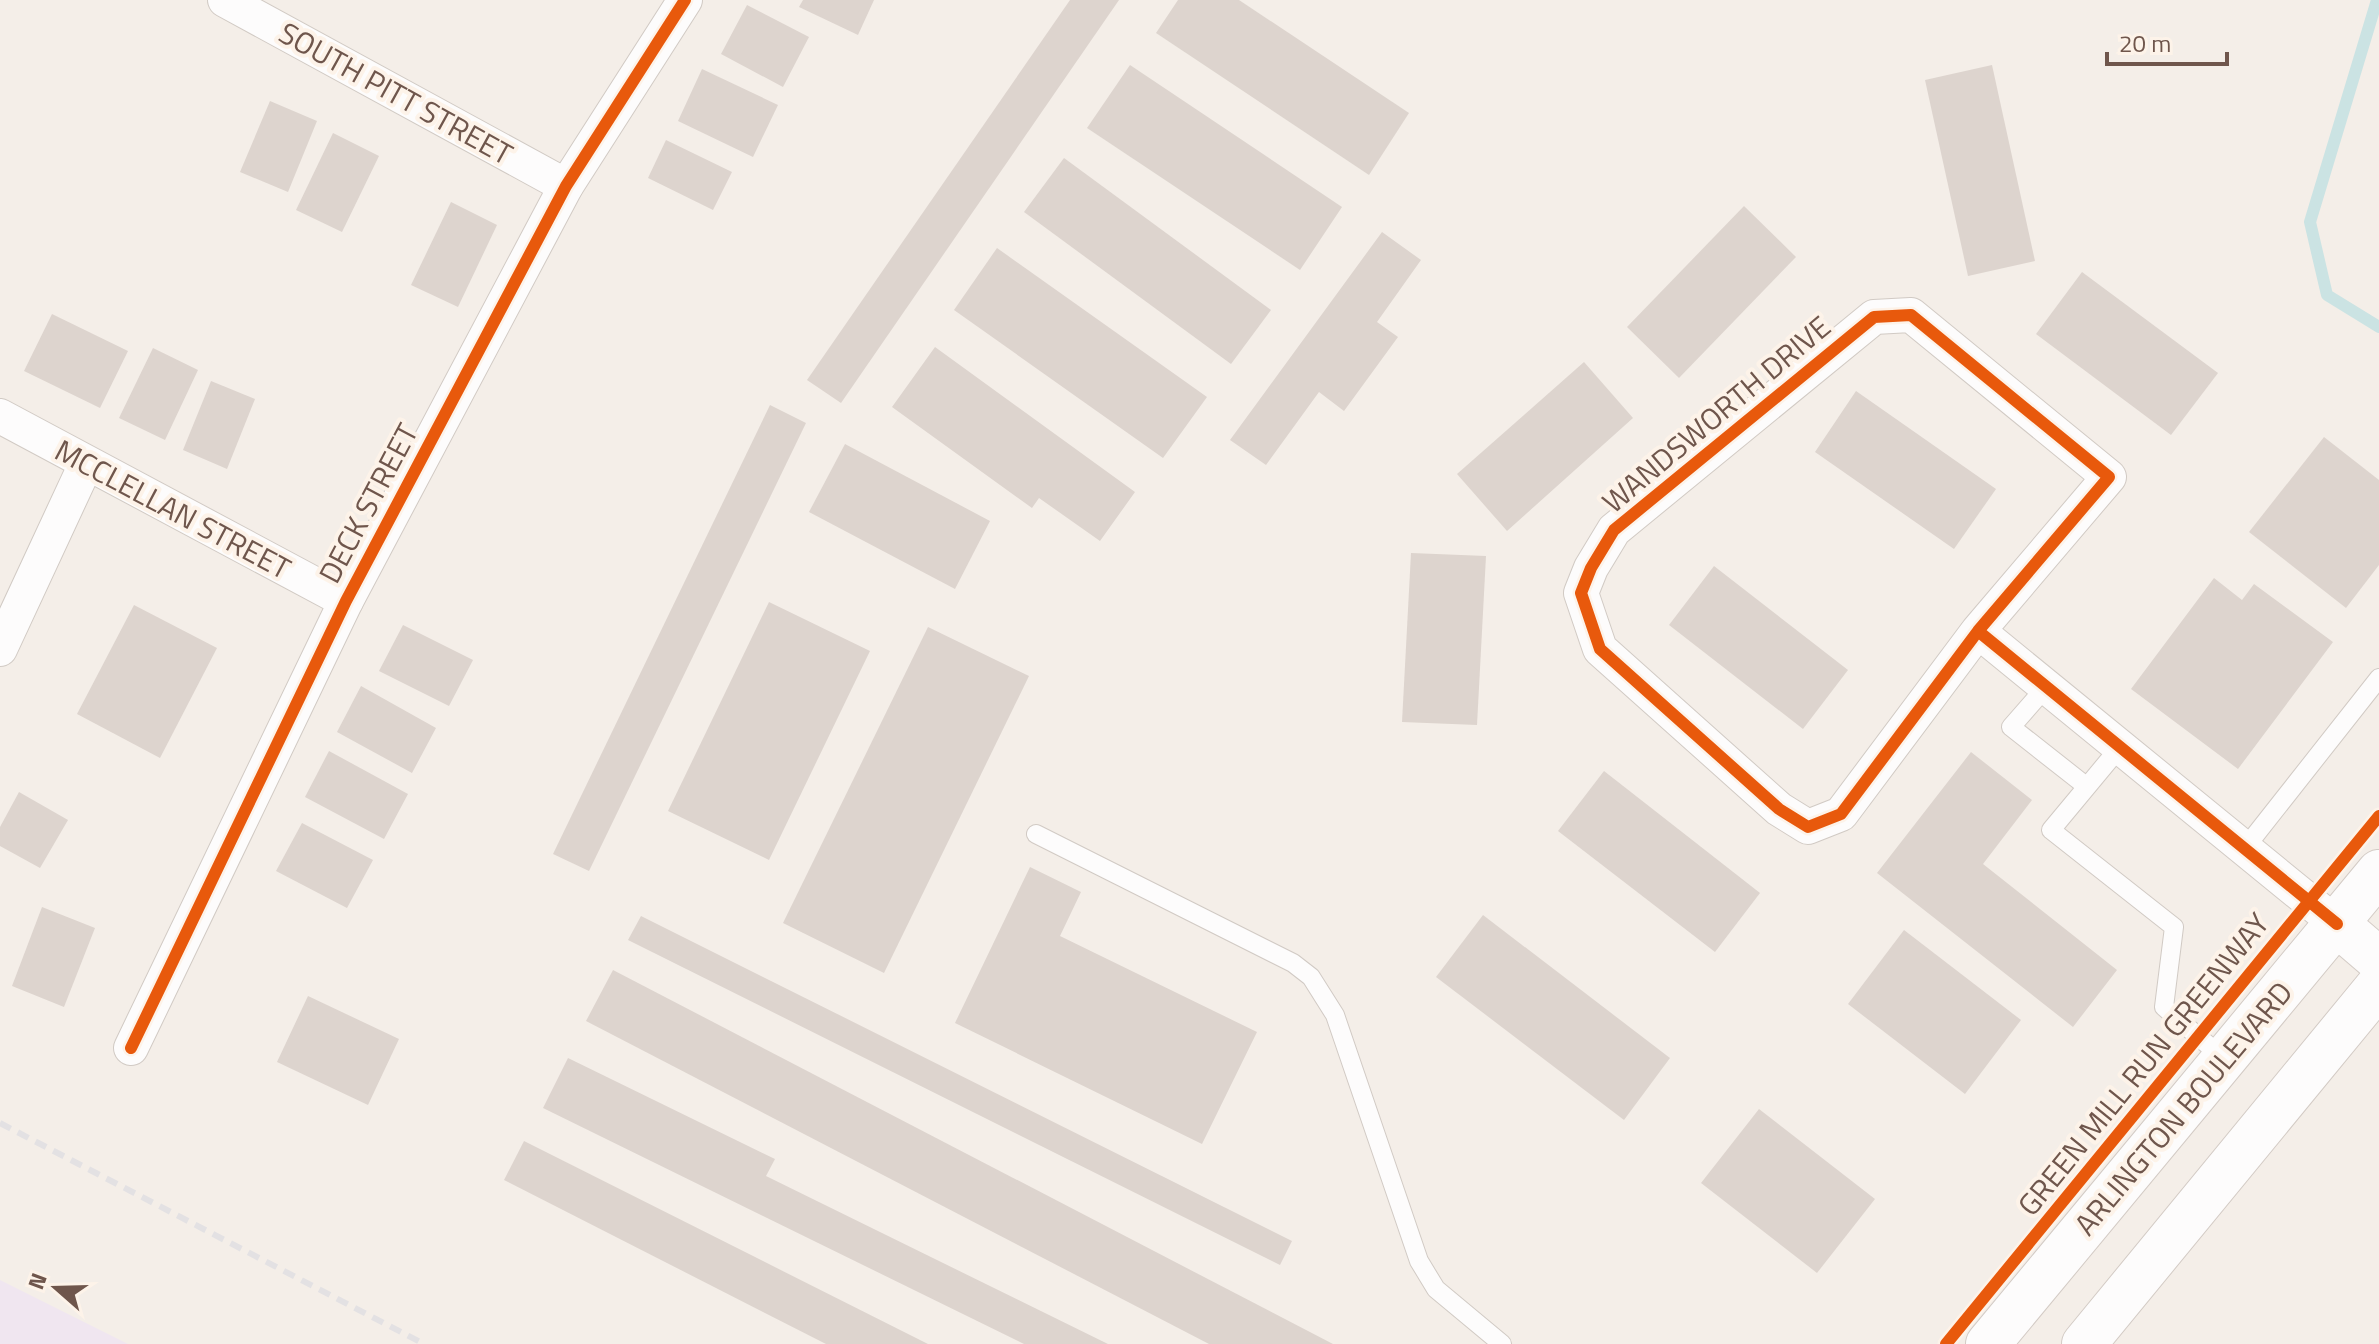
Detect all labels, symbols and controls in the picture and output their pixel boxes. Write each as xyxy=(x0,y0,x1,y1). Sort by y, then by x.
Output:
street label: SOUTH PITT STREET xyxy=(271,10,521,176)
scale bar xyxy=(2107,16,2227,66)
text: 20 m xyxy=(2119,25,2171,61)
street label: WANDSWORTH DRIVE xyxy=(1592,304,1840,524)
street label: DECK STREET xyxy=(307,415,430,591)
street label: MCCLELLAN STREET xyxy=(47,427,299,591)
street label: GREEN MILL RUN GREENWAY xyxy=(2006,902,2280,1226)
street label: ARLINGTON BOULEVARD xyxy=(2063,971,2303,1245)
north arrow xyxy=(16,1248,96,1328)
text: N xyxy=(19,1268,56,1294)

